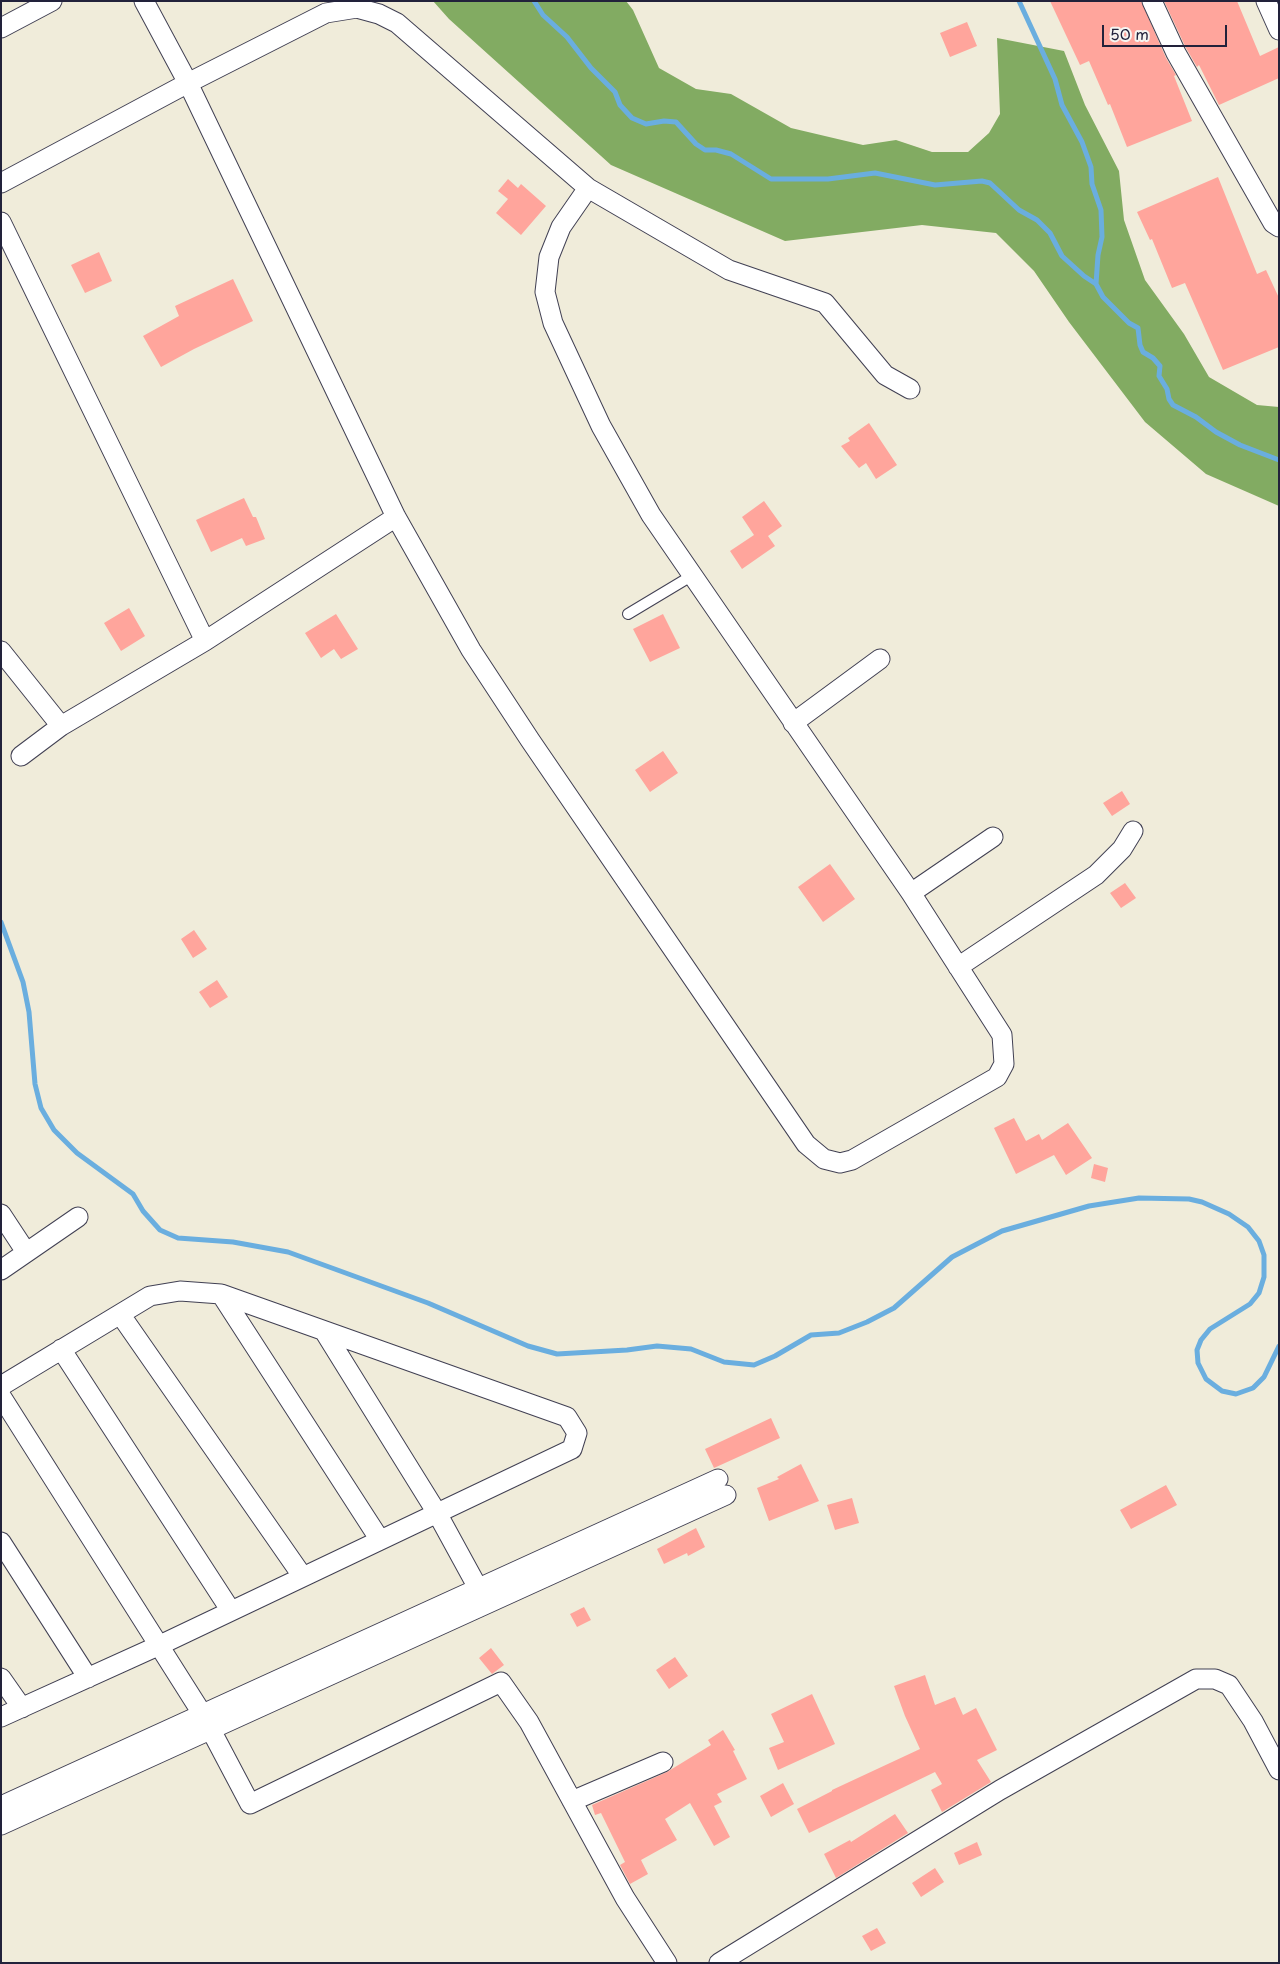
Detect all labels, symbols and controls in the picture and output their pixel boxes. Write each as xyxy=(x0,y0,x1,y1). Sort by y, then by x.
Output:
scale bar xyxy=(1105,15,1230,47)
text: 50 m xyxy=(1110,22,1149,45)

